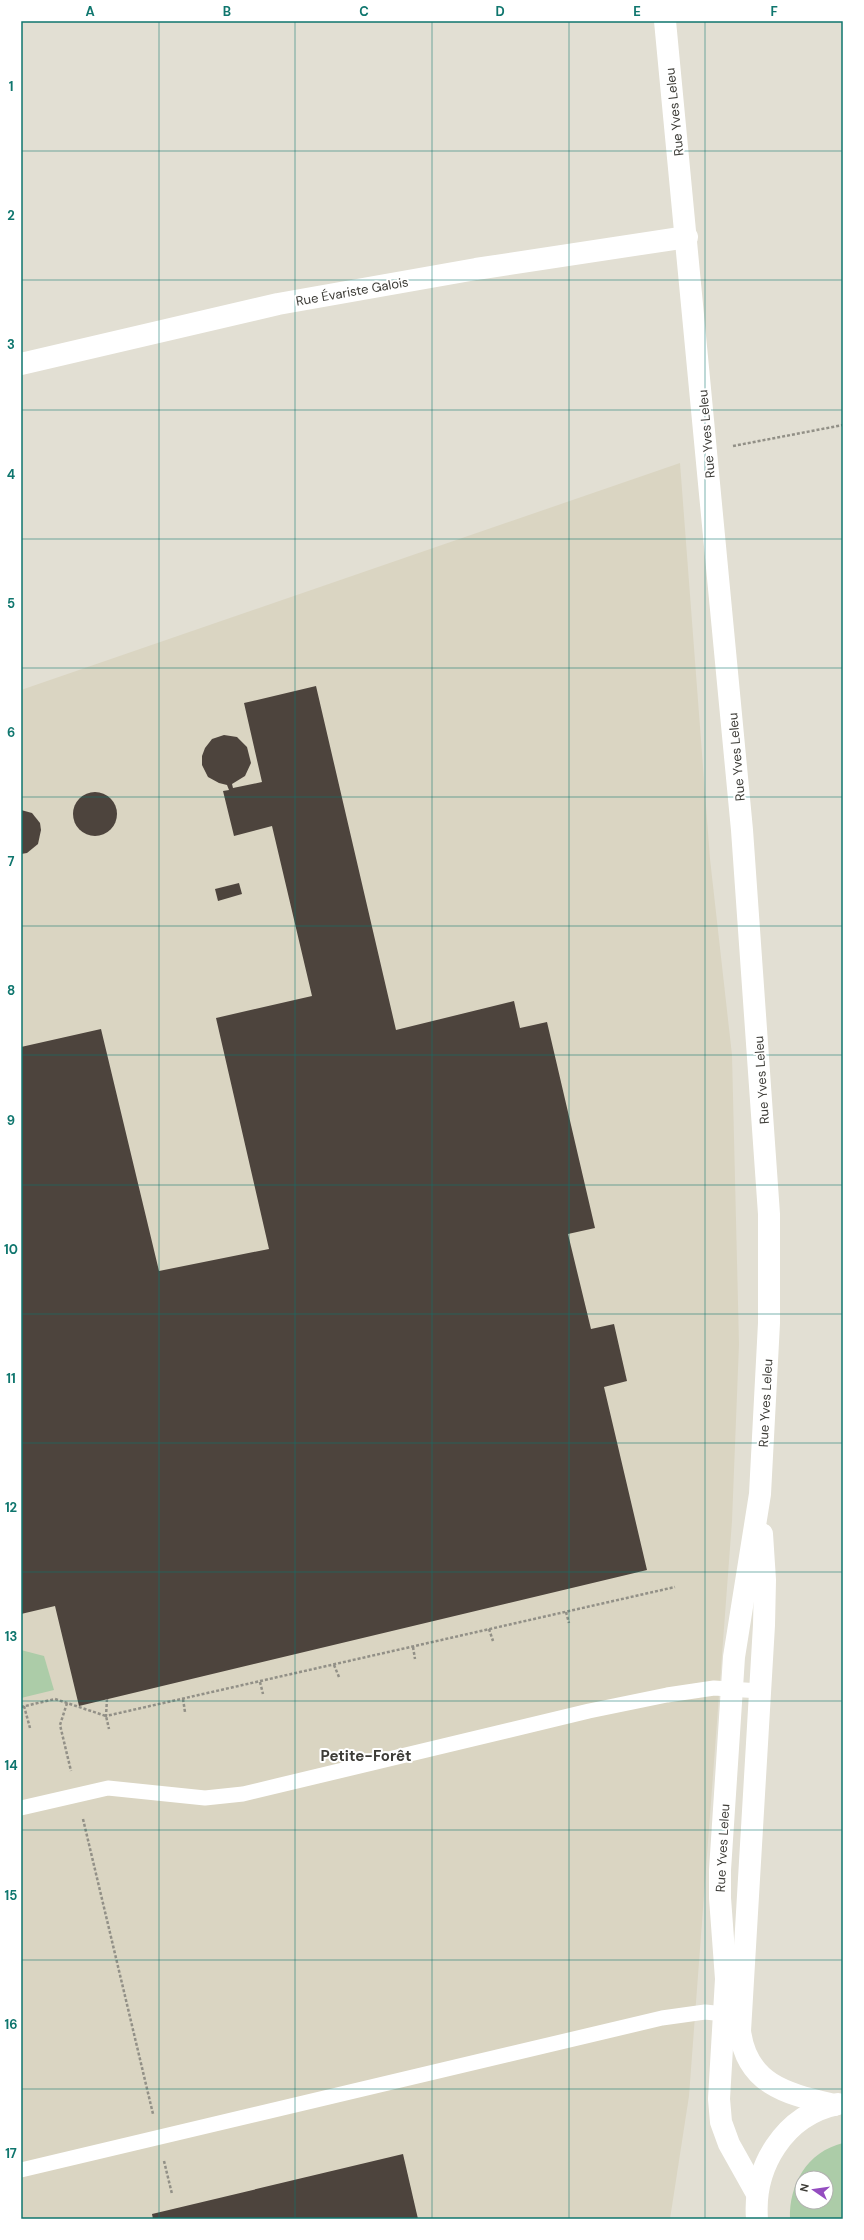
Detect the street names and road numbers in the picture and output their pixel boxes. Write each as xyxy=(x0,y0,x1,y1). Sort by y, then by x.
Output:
street label: Rue Yves Leleu xyxy=(661,67,688,157)
street label: Rue Évariste Galois xyxy=(294,272,410,310)
street label: Rue Yves Leleu xyxy=(694,389,719,479)
street label: Rue Yves Leleu xyxy=(724,712,749,802)
street label: Rue Yves Leleu xyxy=(750,1035,773,1125)
street label: Rue Yves Leleu xyxy=(755,1358,776,1448)
street label: Rue Yves Leleu xyxy=(712,1803,733,1893)

